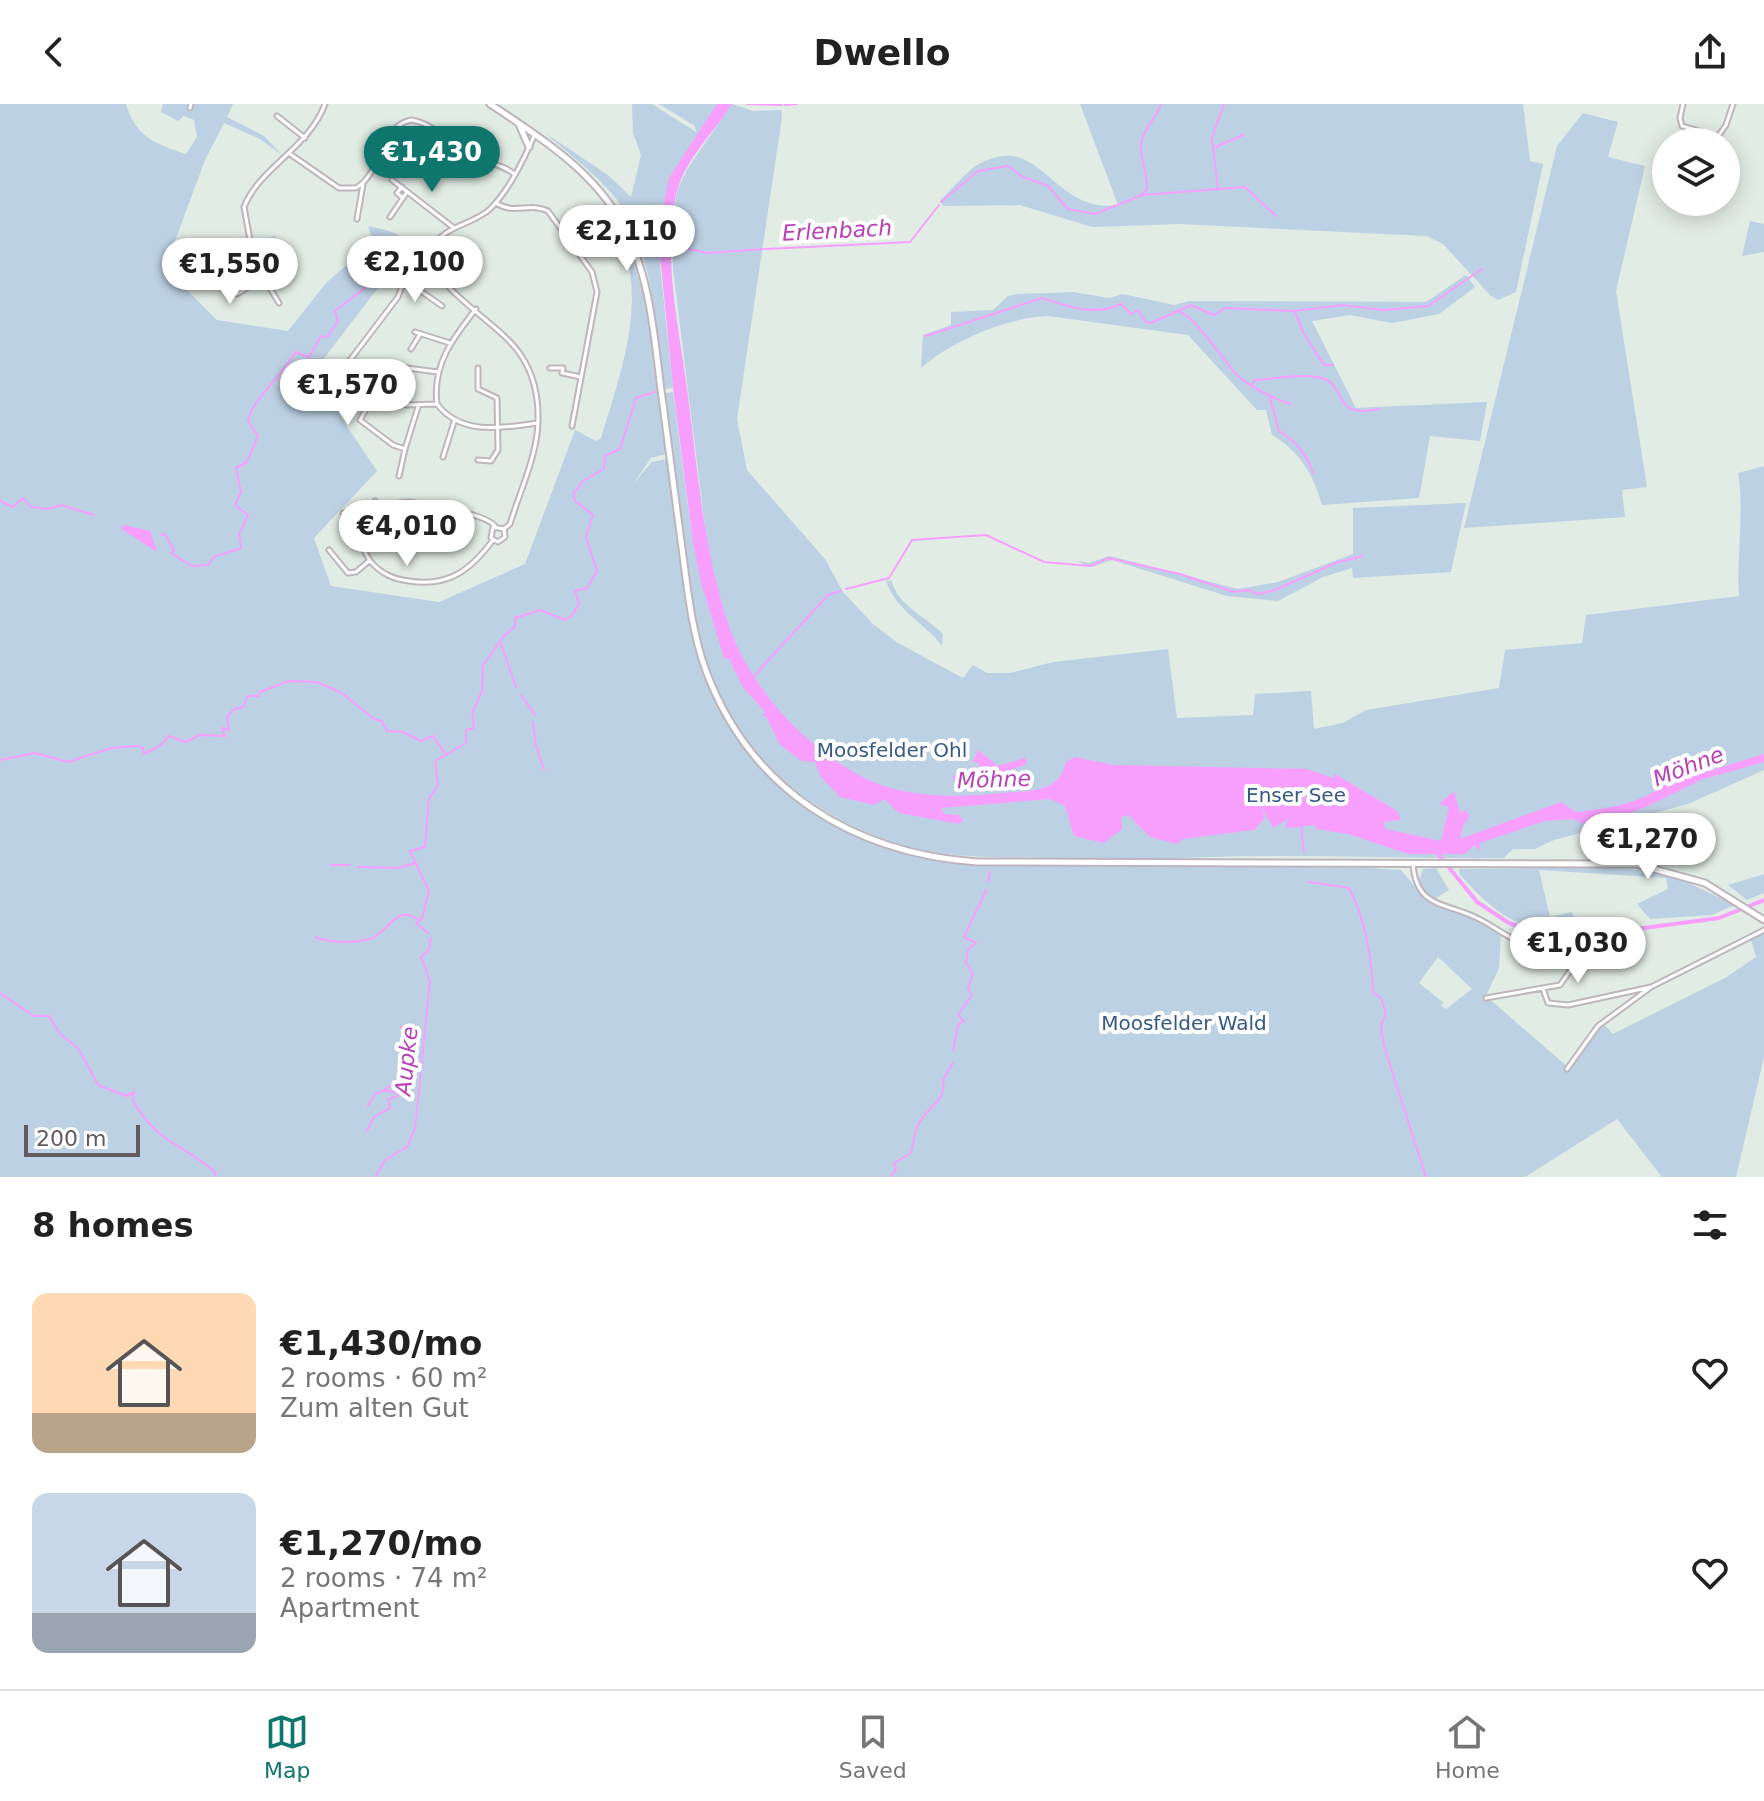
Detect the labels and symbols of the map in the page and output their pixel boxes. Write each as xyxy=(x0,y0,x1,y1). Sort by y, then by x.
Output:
pin: €1,430 xyxy=(367,126,497,194)
pin: €2,110 xyxy=(562,205,692,273)
water label: Erlenbach xyxy=(781,215,893,246)
pin: €2,100 xyxy=(350,236,480,304)
pin: €1,550 xyxy=(165,238,295,306)
pin: €1,570 xyxy=(283,359,413,427)
pin: €4,010 xyxy=(342,500,472,568)
park label: Moosfelder Ohl xyxy=(817,738,967,762)
water label: Möhne xyxy=(1649,742,1727,791)
water label: Möhne xyxy=(957,766,1031,793)
park label: Enser See xyxy=(1246,783,1346,807)
pin: €1,270 xyxy=(1583,813,1713,881)
pin: €1,030 xyxy=(1513,917,1643,985)
park label: Moosfelder Wald xyxy=(1101,1011,1267,1035)
water label: Aupke xyxy=(390,1025,423,1099)
scale bar xyxy=(24,1121,140,1157)

